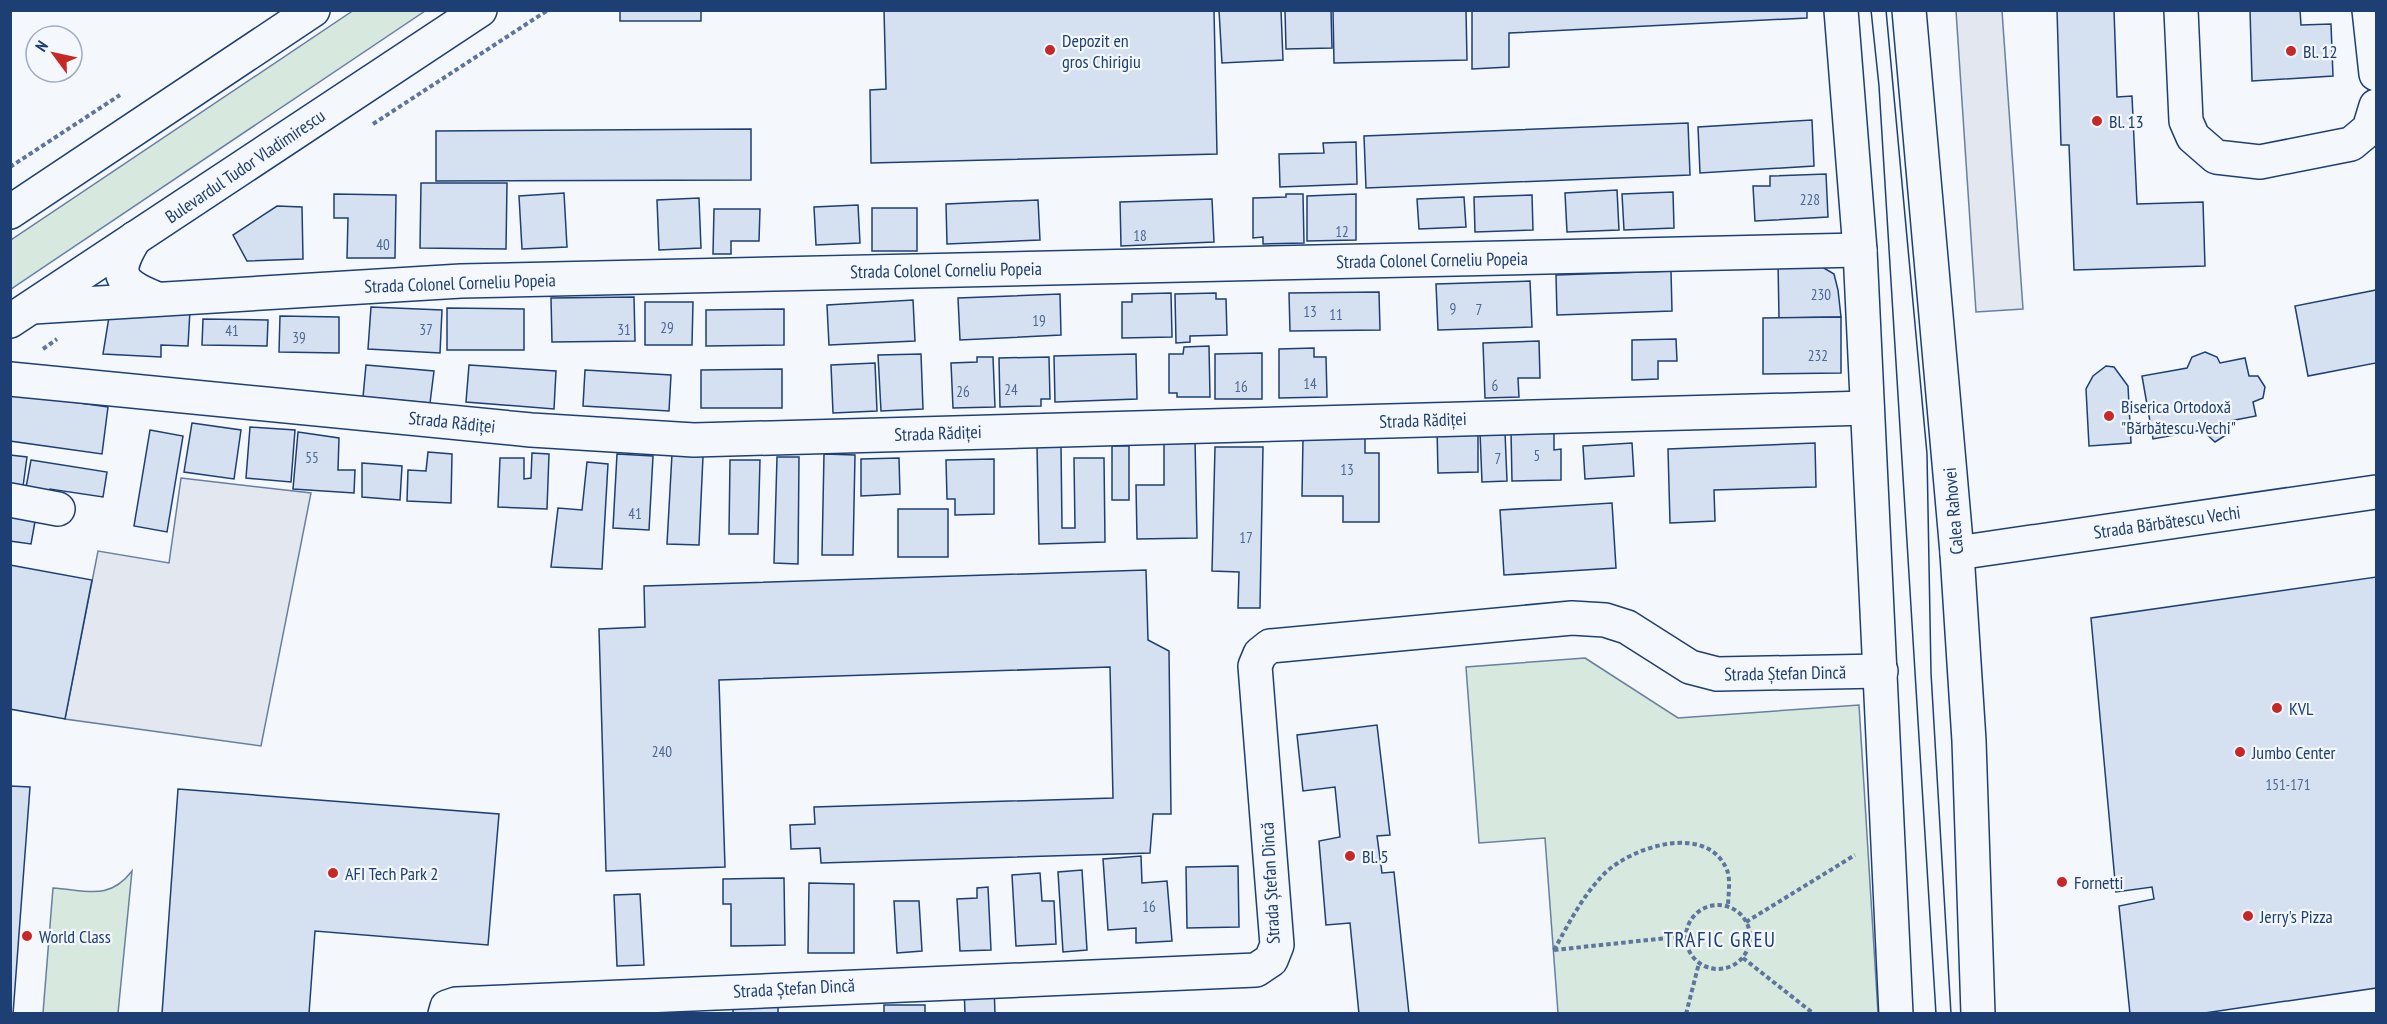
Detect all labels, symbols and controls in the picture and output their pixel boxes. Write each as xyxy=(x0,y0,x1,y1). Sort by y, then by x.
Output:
north arrow xyxy=(24,24,84,84)
place label: Depozit en gros Chirigiu xyxy=(1062,29,1141,73)
text: N xyxy=(31,37,52,55)
place label: Bl. 12 xyxy=(2303,40,2338,63)
marker: Depozit en gros Chirigiu xyxy=(1043,43,1057,57)
marker: Bl. 12 xyxy=(2284,44,2298,58)
street label: Bulevardul Tudor Vladimirescu xyxy=(161,104,329,228)
place label: Bl. 13 xyxy=(2109,110,2144,133)
marker: Bl. 13 xyxy=(2090,114,2104,128)
house number: 228 xyxy=(1800,190,1820,209)
house number: 12 xyxy=(1335,222,1349,241)
house number: 18 xyxy=(1133,226,1147,245)
house number: 40 xyxy=(376,235,390,254)
street label: Strada Colonel Corneliu Popeia xyxy=(1336,247,1528,273)
street label: Strada Colonel Corneliu Popeia xyxy=(850,257,1042,283)
street label: Strada Colonel Corneliu Popeia xyxy=(364,268,556,298)
house number: 230 xyxy=(1811,285,1831,304)
house number: 9 xyxy=(1450,299,1456,318)
house number: 7 xyxy=(1476,300,1482,319)
house number: 13 xyxy=(1303,302,1317,321)
house number: 11 xyxy=(1329,305,1343,324)
house number: 19 xyxy=(1032,311,1046,330)
house number: 29 xyxy=(660,318,674,337)
house number: 37 xyxy=(419,320,433,339)
house number: 31 xyxy=(617,320,631,339)
house number: 41 xyxy=(225,321,239,340)
house number: 39 xyxy=(292,328,306,347)
house number: 232 xyxy=(1808,346,1828,365)
house number: 14 xyxy=(1303,374,1317,393)
house number: 6 xyxy=(1492,376,1499,395)
house number: 16 xyxy=(1234,377,1248,396)
house number: 24 xyxy=(1004,380,1018,399)
house number: 26 xyxy=(956,382,970,401)
place label: Biserica Ortodoxă "Bărbătescu Vechi" xyxy=(2121,395,2236,439)
street label: Strada Rădiței xyxy=(407,406,497,438)
street label: Strada Rădiței xyxy=(1379,407,1467,433)
marker: Biserica Ortodoxă "Bărbătescu Vechi" xyxy=(2102,409,2116,423)
street label: Strada Rădiței xyxy=(894,420,982,446)
house number: 5 xyxy=(1534,446,1540,465)
house number: 55 xyxy=(305,448,319,467)
house number: 7 xyxy=(1495,449,1501,468)
house number: 13 xyxy=(1340,460,1354,479)
street label: Calea Rahovei xyxy=(1938,466,1968,556)
street label: Strada Bărbătescu Vechi xyxy=(2092,500,2242,544)
house number: 41 xyxy=(628,504,642,523)
house number: 17 xyxy=(1239,528,1253,547)
street label: Strada Ștefan Dincă xyxy=(1724,660,1846,686)
place label: KVL xyxy=(2289,697,2314,720)
marker: KVL xyxy=(2270,701,2284,715)
place label: Jumbo Center xyxy=(2251,741,2336,764)
house number: 240 xyxy=(652,742,672,761)
marker: Jumbo Center xyxy=(2233,745,2247,759)
house number: 151-171 xyxy=(2266,775,2310,794)
street label: Strada Ștefan Dincă xyxy=(1255,822,1285,944)
place label: Bl. 5 xyxy=(1362,845,1389,868)
marker: Bl. 5 xyxy=(1343,849,1357,863)
place label: AFI Tech Park 2 xyxy=(345,862,438,885)
marker: AFI Tech Park 2 xyxy=(326,866,340,880)
place label: Fornetti xyxy=(2074,871,2123,894)
marker: Fornetti xyxy=(2055,875,2069,889)
house number: 16 xyxy=(1142,897,1156,916)
place label: Jerry's Pizza xyxy=(2259,905,2333,928)
marker: Jerry's Pizza xyxy=(2241,909,2255,923)
place label: World Class xyxy=(39,925,111,948)
district label: TRAFIC GREU xyxy=(1664,926,1776,953)
marker: World Class xyxy=(20,929,34,943)
street label: Strada Ștefan Dincă xyxy=(733,973,855,1003)

